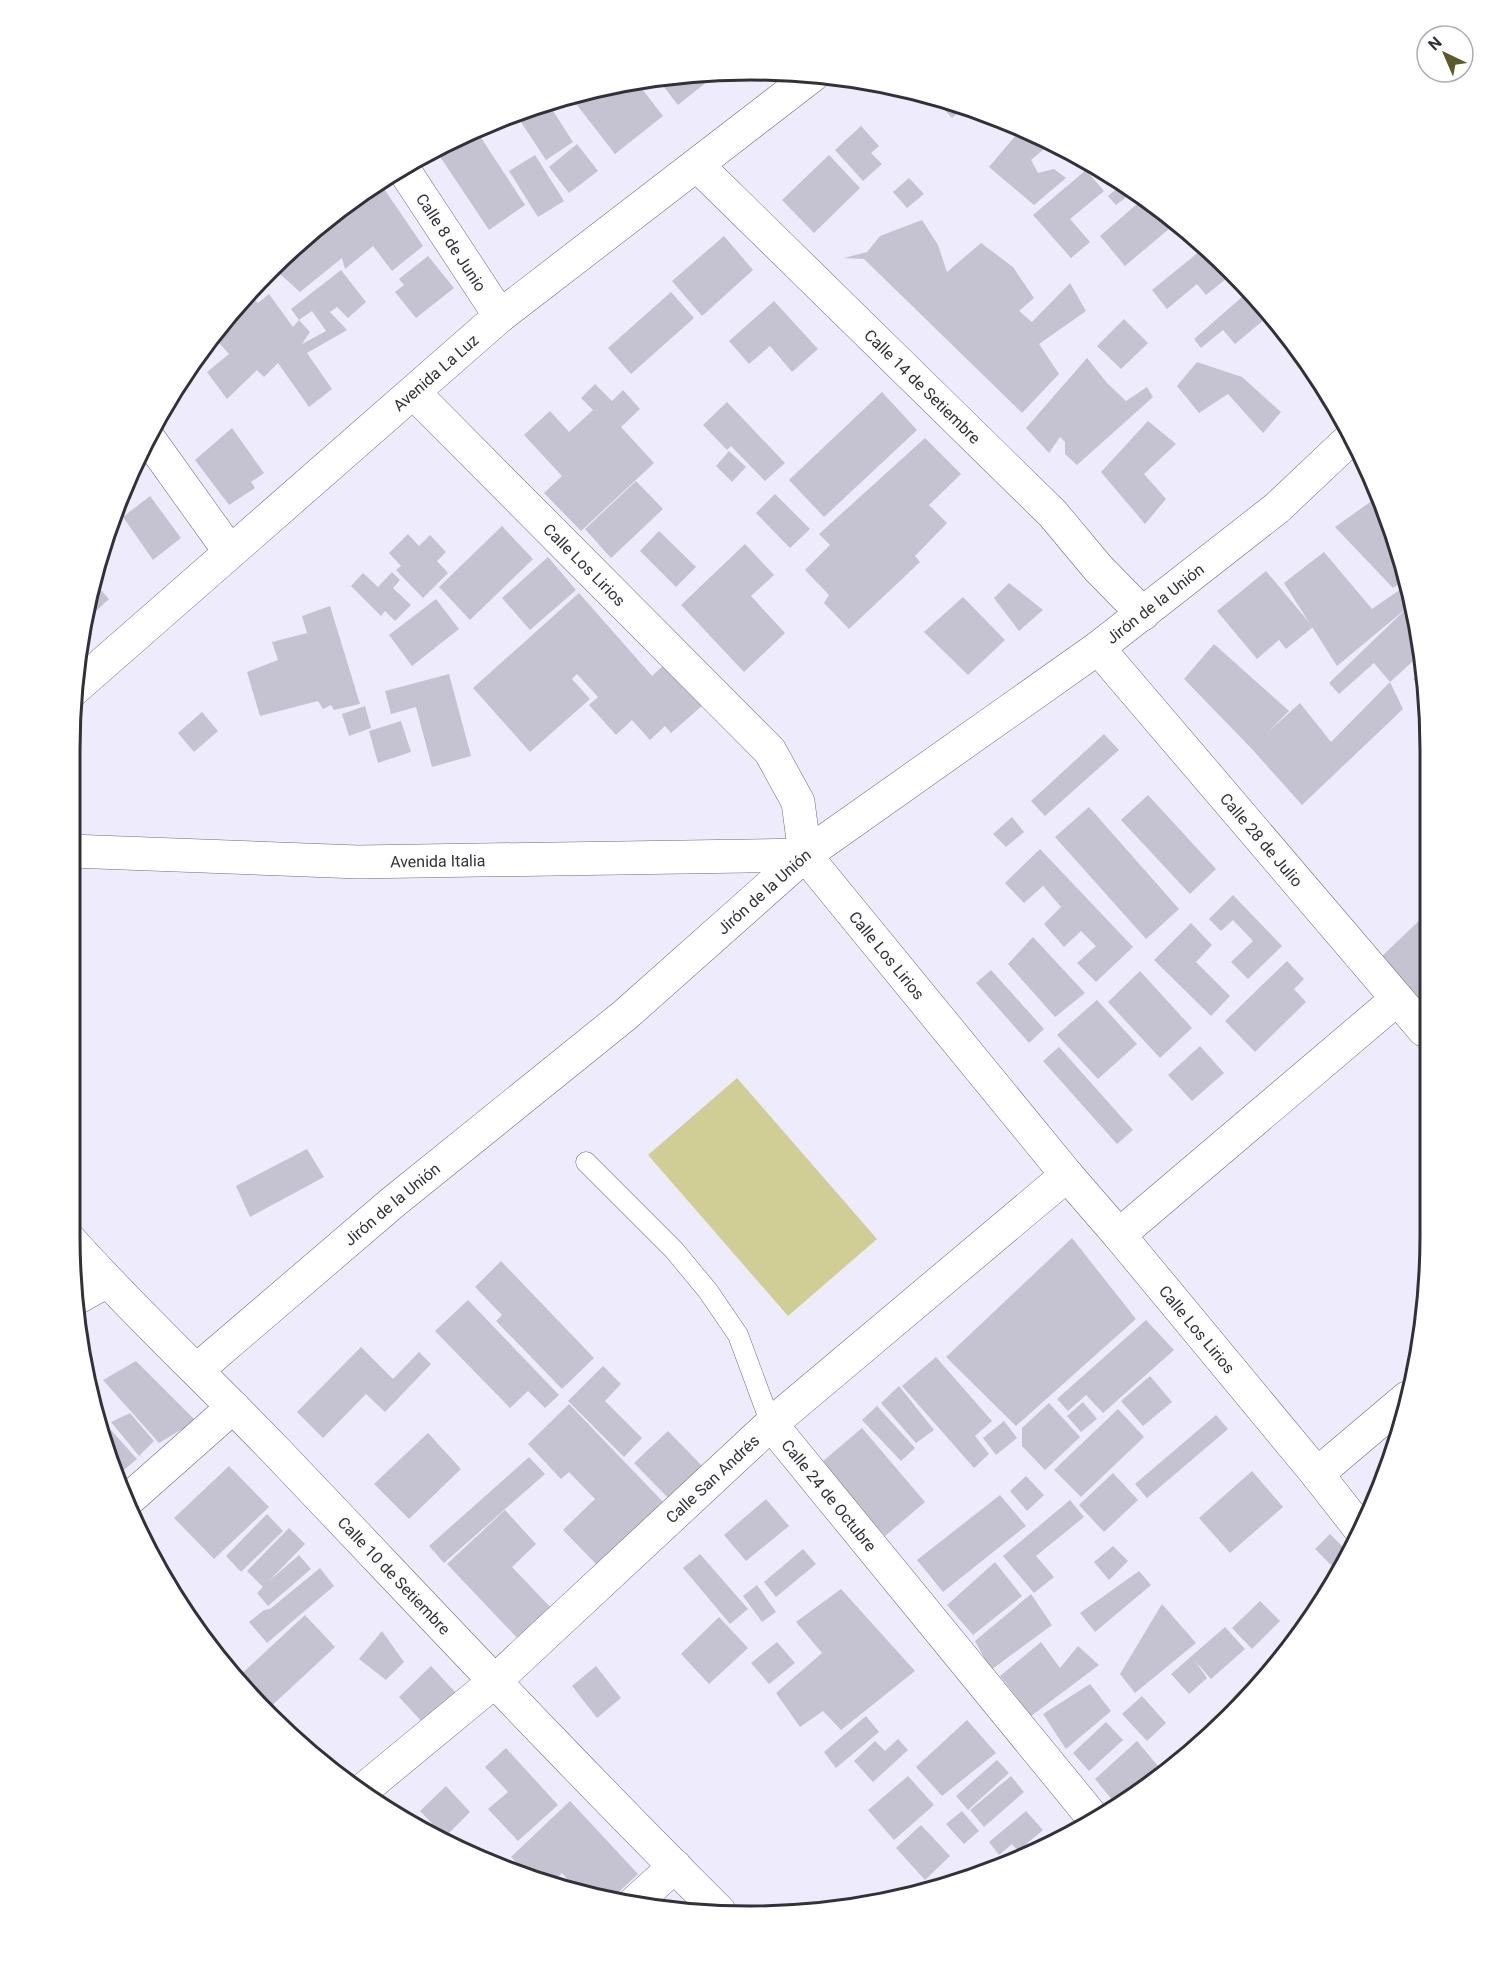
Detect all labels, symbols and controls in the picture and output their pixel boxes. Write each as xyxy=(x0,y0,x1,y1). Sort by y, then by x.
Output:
north arrow xyxy=(1415,24,1475,84)
text: N xyxy=(1424,33,1446,54)
street label: Calle 8 de Junio xyxy=(412,190,491,295)
street label: Calle 14 de Setiembre xyxy=(861,325,985,447)
street label: Avenida La Luz xyxy=(389,330,482,415)
street label: Calle Los Lirios xyxy=(540,519,630,610)
street label: Jirón de la Unión xyxy=(1102,559,1208,648)
street label: Calle 28 de Julio xyxy=(1216,789,1307,890)
street label: Jirón de la Unión xyxy=(713,845,814,938)
street label: Avenida Italia xyxy=(390,851,486,871)
street label: Calle Los Lirios xyxy=(845,907,929,1003)
street label: Jirón de la Unión xyxy=(340,1159,444,1249)
street label: Calle Los Lirios xyxy=(1155,1281,1239,1377)
street label: Calle San Andrés xyxy=(662,1431,763,1527)
street label: Calle 24 de Octubre xyxy=(778,1435,881,1555)
street label: Calle 10 de Setiembre xyxy=(334,1513,455,1638)

